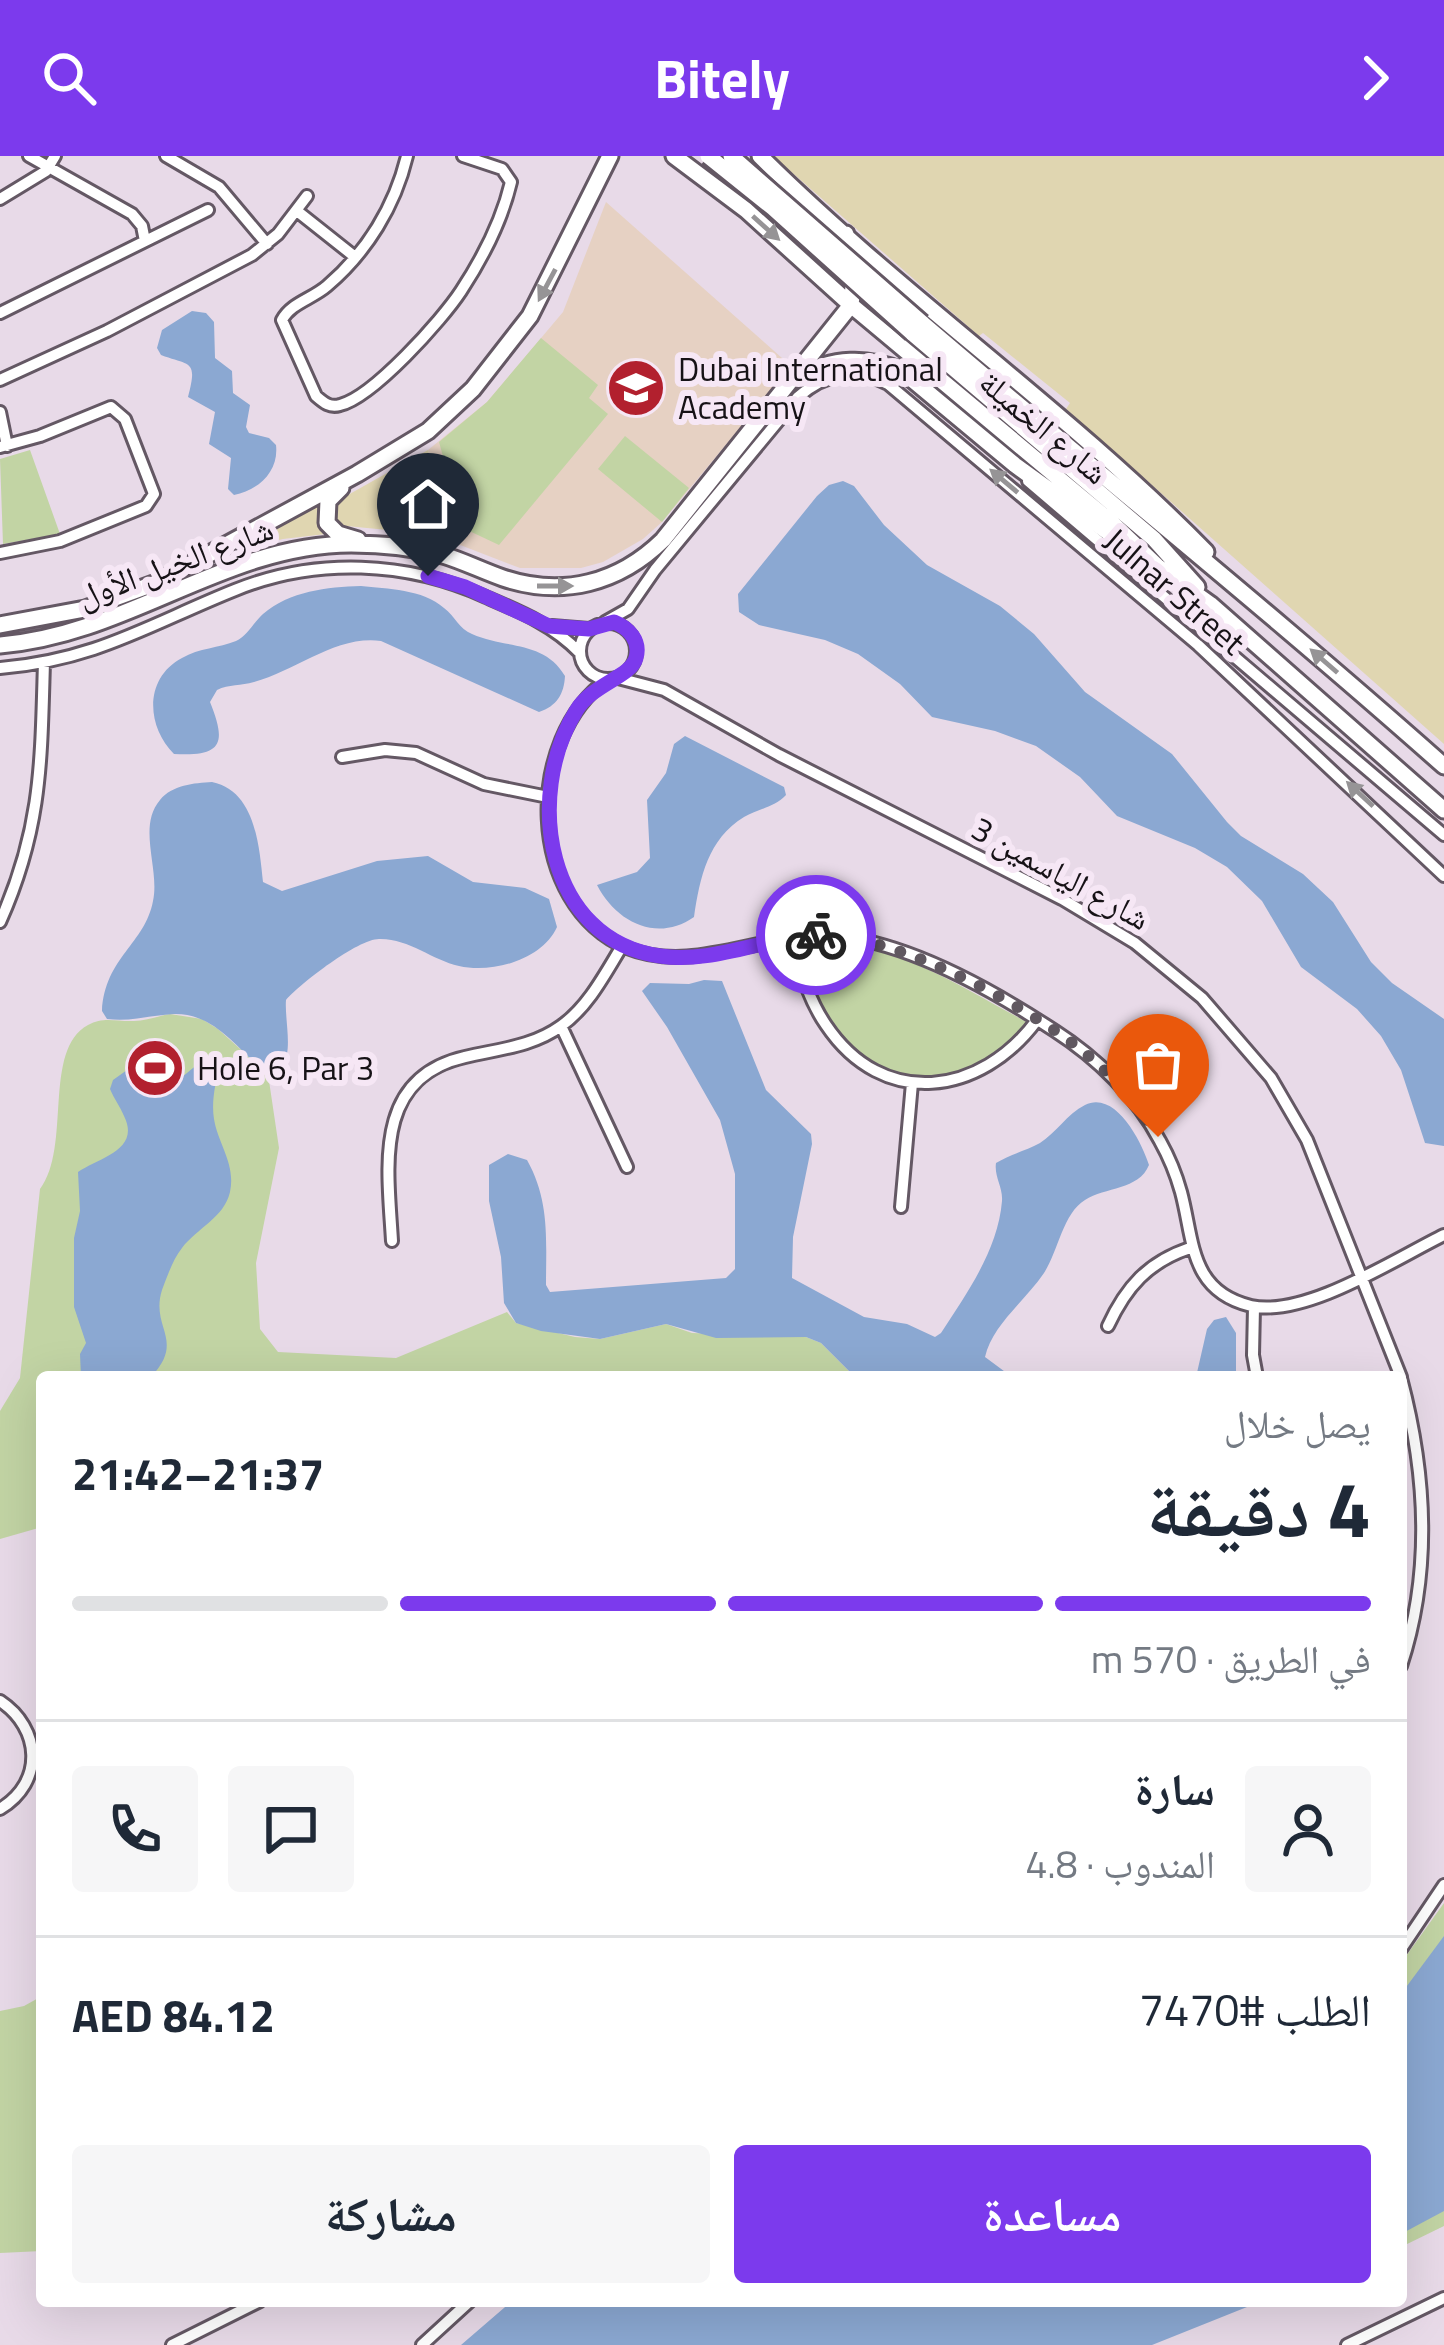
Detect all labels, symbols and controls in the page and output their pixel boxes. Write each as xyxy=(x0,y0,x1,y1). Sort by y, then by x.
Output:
text: Bitely xyxy=(654,37,790,119)
icon: search xyxy=(36,45,102,111)
icon: forward xyxy=(1342,45,1408,111)
one-way arrow xyxy=(752,214,781,241)
one-way arrow xyxy=(537,267,558,302)
place label: Dubai International Academy xyxy=(678,344,943,432)
school or university icon: Dubai International Academy xyxy=(605,357,667,419)
street label: شارع الخميلة xyxy=(968,358,1120,496)
pin xyxy=(377,453,479,576)
one-way arrow xyxy=(989,469,1020,495)
icon: home xyxy=(395,471,461,537)
street label: شارع الخيل الأول xyxy=(70,503,280,621)
street label: Julnar Street xyxy=(1093,515,1257,667)
one-way arrow xyxy=(537,576,575,596)
one-way arrow xyxy=(1310,648,1339,675)
one-way arrow xyxy=(1346,781,1375,808)
street label: شارع الياسمين 3 xyxy=(963,803,1159,943)
courier xyxy=(756,875,876,995)
icon: bike xyxy=(783,902,849,968)
pin xyxy=(1107,1014,1209,1137)
icon: bag xyxy=(1125,1032,1191,1098)
sports icon: Hole 6, Par 3 xyxy=(124,1037,186,1099)
place label: Hole 6, Par 3 xyxy=(197,1043,374,1093)
text: يصل خلال xyxy=(1224,1394,1371,1453)
text: 21:37–21:42 xyxy=(72,1439,324,1507)
text: 4 دقيقة xyxy=(1146,1449,1371,1567)
text: في الطريق · 570 m xyxy=(1091,1629,1371,1688)
text: سارة xyxy=(1134,1754,1215,1822)
button: phone xyxy=(72,1766,198,1892)
button: chat xyxy=(228,1766,354,1892)
button: person xyxy=(1245,1766,1371,1892)
text: المندوب · 4.8 xyxy=(1025,1834,1215,1893)
text: الطلب #7470 xyxy=(1139,1975,1371,2043)
text: AED 84.12 xyxy=(72,1981,275,2049)
button: مشاركة xyxy=(72,2145,710,2283)
button: مساعدة xyxy=(734,2145,1371,2283)

